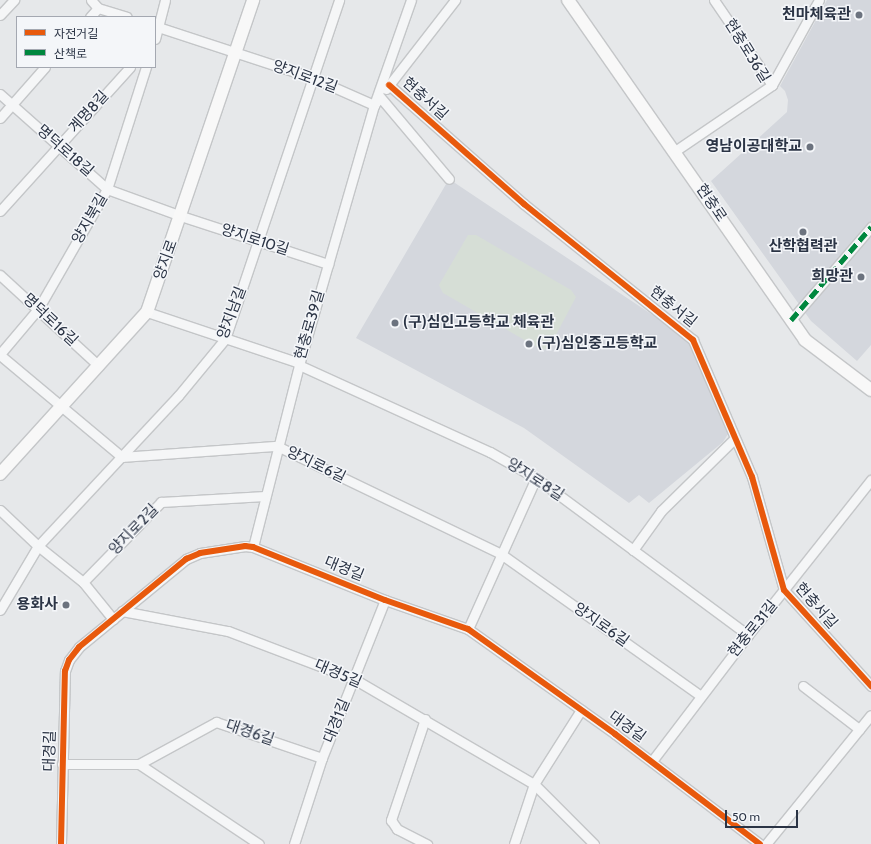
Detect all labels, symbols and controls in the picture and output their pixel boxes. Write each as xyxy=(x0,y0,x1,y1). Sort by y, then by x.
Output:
place label: 천마체육관 xyxy=(782,6,851,24)
marker: 천마체육관 xyxy=(854,10,864,20)
legend xyxy=(16,16,156,68)
street label: 현충로36길 xyxy=(720,16,774,86)
text: 자전거길 xyxy=(54,26,98,41)
text: 산책로 xyxy=(54,46,87,61)
street label: 양지로12길 xyxy=(270,57,340,97)
street label: 현충서길 xyxy=(398,74,452,124)
street label: 계명8길 xyxy=(65,87,113,137)
street label: 명덕로18길 xyxy=(33,122,97,180)
place label: 영남이공대학교 xyxy=(705,138,802,156)
marker: 영남이공대학교 xyxy=(805,142,815,152)
street label: 현충로 xyxy=(692,181,730,225)
street label: 양지북길 xyxy=(68,191,112,247)
street label: 양지로10길 xyxy=(219,221,291,259)
marker: 산학협력관 xyxy=(798,227,808,237)
street label: 양지로 xyxy=(150,237,182,283)
place label: 산학협력관 xyxy=(769,238,837,256)
place label: 희망관 xyxy=(812,268,853,286)
marker: 희망관 xyxy=(856,272,866,282)
street label: 현충서길 xyxy=(646,283,700,331)
street label: 양지남길 xyxy=(214,284,250,342)
street label: 현충로39길 xyxy=(291,288,329,362)
street label: 명덕로16길 xyxy=(19,290,81,350)
place label: (구)심인고등학교 체육관 xyxy=(403,314,554,332)
marker: (구)심인고등학교 체육관 xyxy=(390,318,400,328)
place label: (구)심인중고등학교 xyxy=(537,335,657,353)
marker: (구)심인중고등학교 xyxy=(524,339,534,349)
street label: 양지로6길 xyxy=(283,443,349,487)
street label: 양지로8길 xyxy=(503,455,567,505)
street label: 양지로2길 xyxy=(106,501,162,559)
street label: 대경길 xyxy=(321,553,367,585)
street label: 현충서길 xyxy=(791,579,841,633)
place label: 용화사 xyxy=(17,596,58,614)
street label: 현충로31길 xyxy=(725,597,781,661)
street label: 양지로6길 xyxy=(570,599,632,651)
marker: 용화사 xyxy=(61,600,71,610)
street label: 대경5길 xyxy=(312,656,364,692)
street label: 대경1길 xyxy=(320,696,354,746)
street label: 대경길 xyxy=(605,708,649,746)
street label: 대경6길 xyxy=(223,716,277,750)
street label: 대경길 xyxy=(40,730,60,772)
scale bar xyxy=(727,802,800,828)
text: 50 m xyxy=(732,809,760,824)

